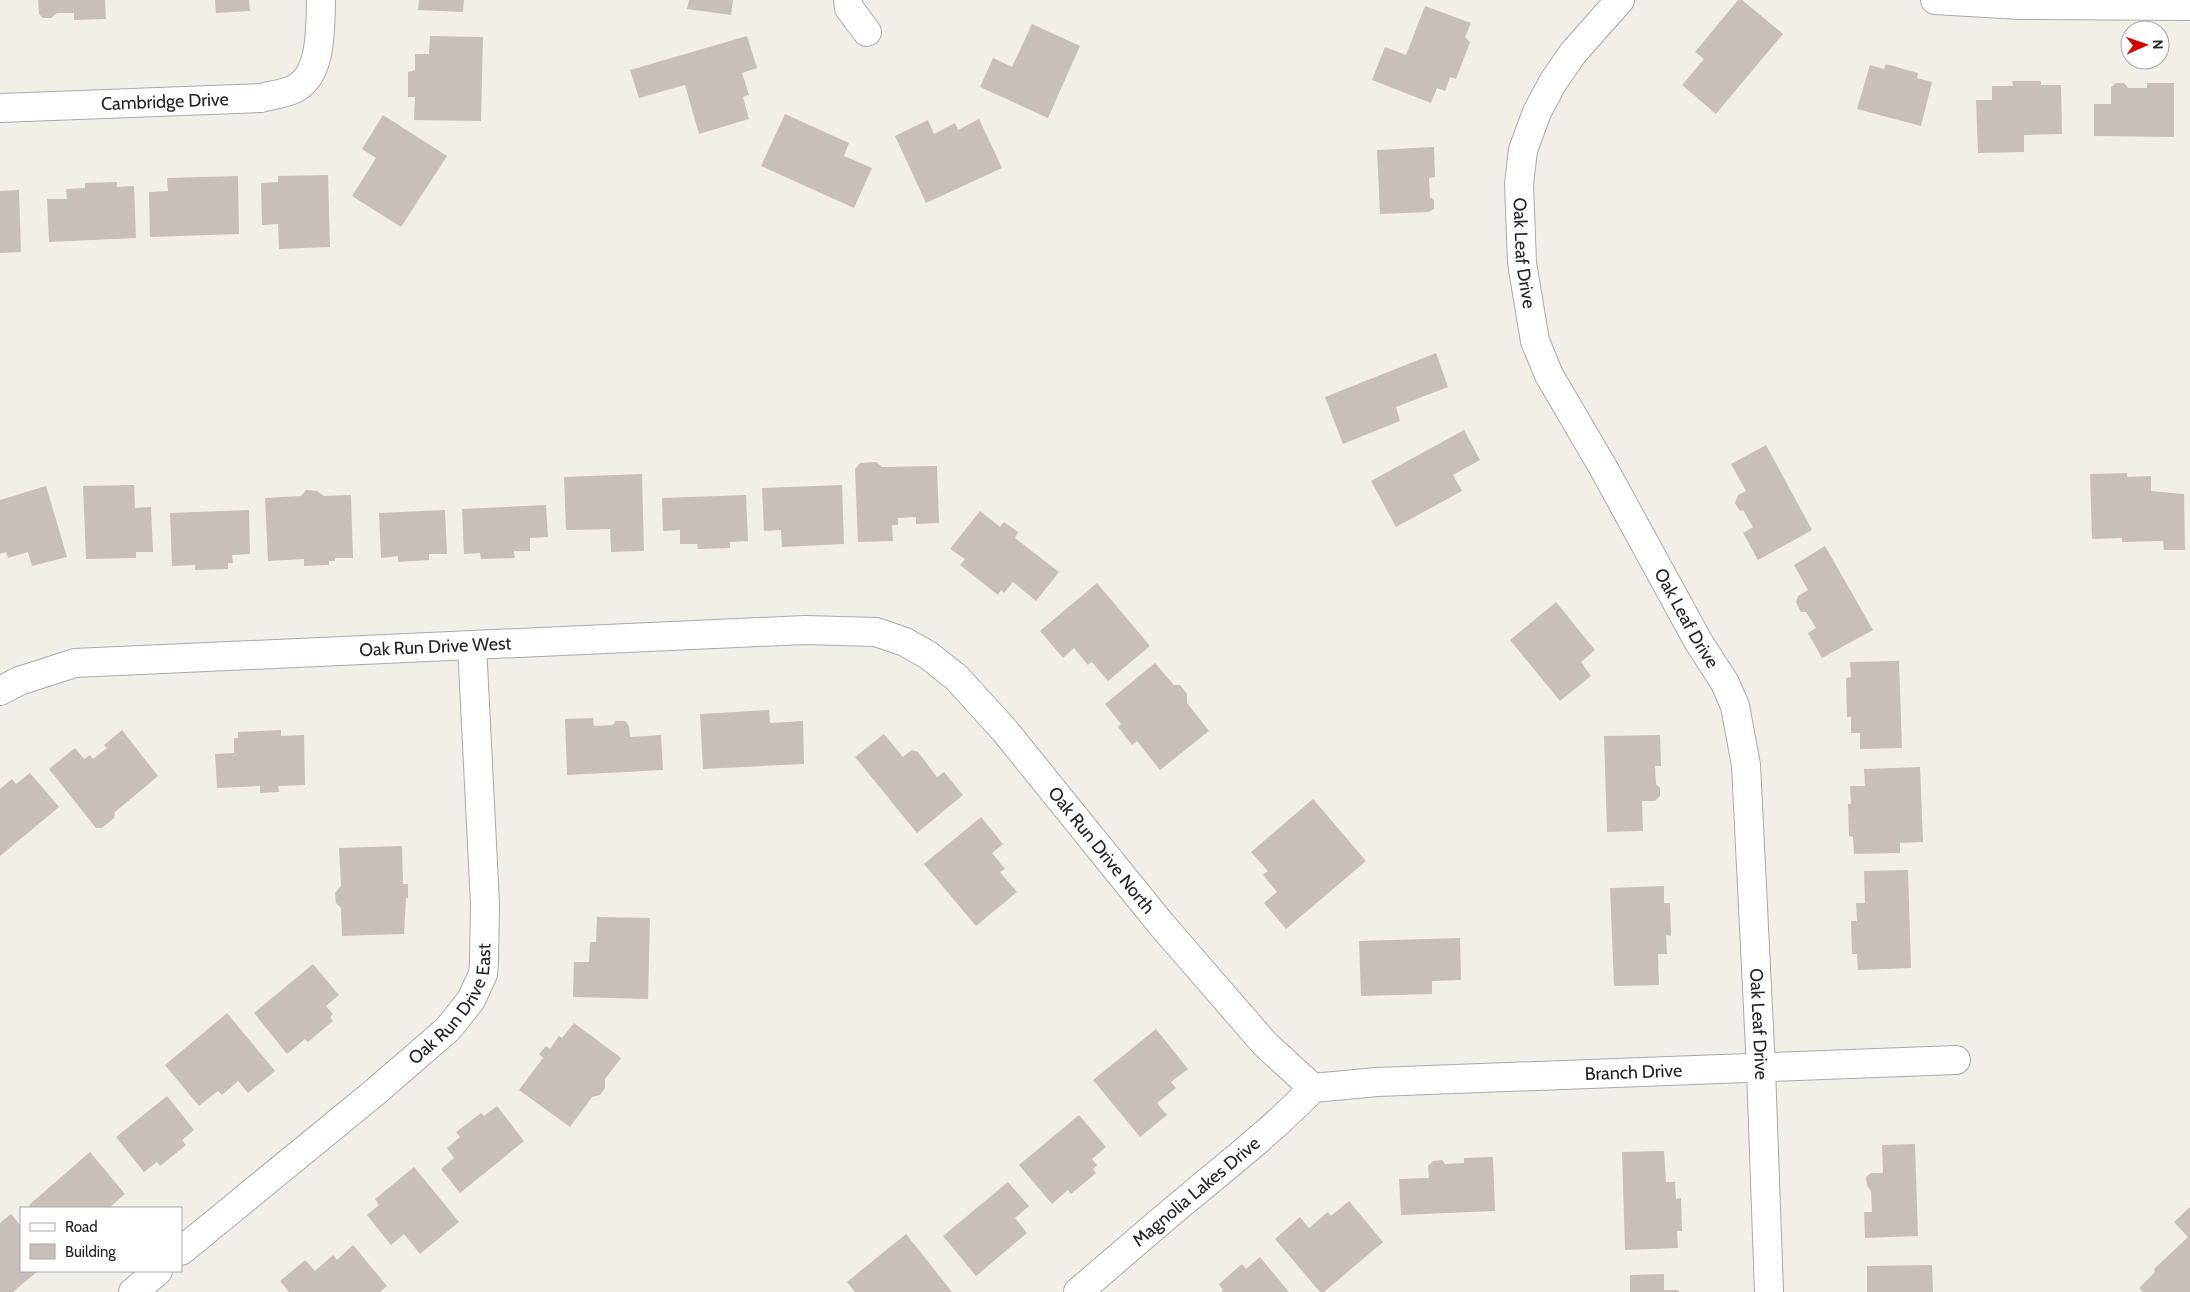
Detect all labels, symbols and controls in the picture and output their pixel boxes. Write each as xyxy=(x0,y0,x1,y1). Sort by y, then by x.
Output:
north arrow xyxy=(2120,20,2170,70)
text: N xyxy=(2149,39,2167,50)
street label: Cambridge Drive xyxy=(101,88,229,115)
street label: Oak Leaf Drive xyxy=(1509,197,1540,310)
street label: Oak Leaf Drive xyxy=(1649,564,1724,672)
street label: Oak Run Drive West xyxy=(359,632,512,661)
street label: Oak Run Drive North xyxy=(1043,782,1159,918)
street label: Oak Run Drive East xyxy=(404,943,495,1069)
street label: Oak Leaf Drive xyxy=(1745,968,1772,1080)
street label: Branch Drive xyxy=(1584,1059,1683,1085)
street label: Magnolia Lakes Drive xyxy=(1128,1132,1264,1251)
legend xyxy=(20,1207,182,1272)
text: Road xyxy=(65,1218,98,1236)
text: Building xyxy=(65,1243,116,1261)

